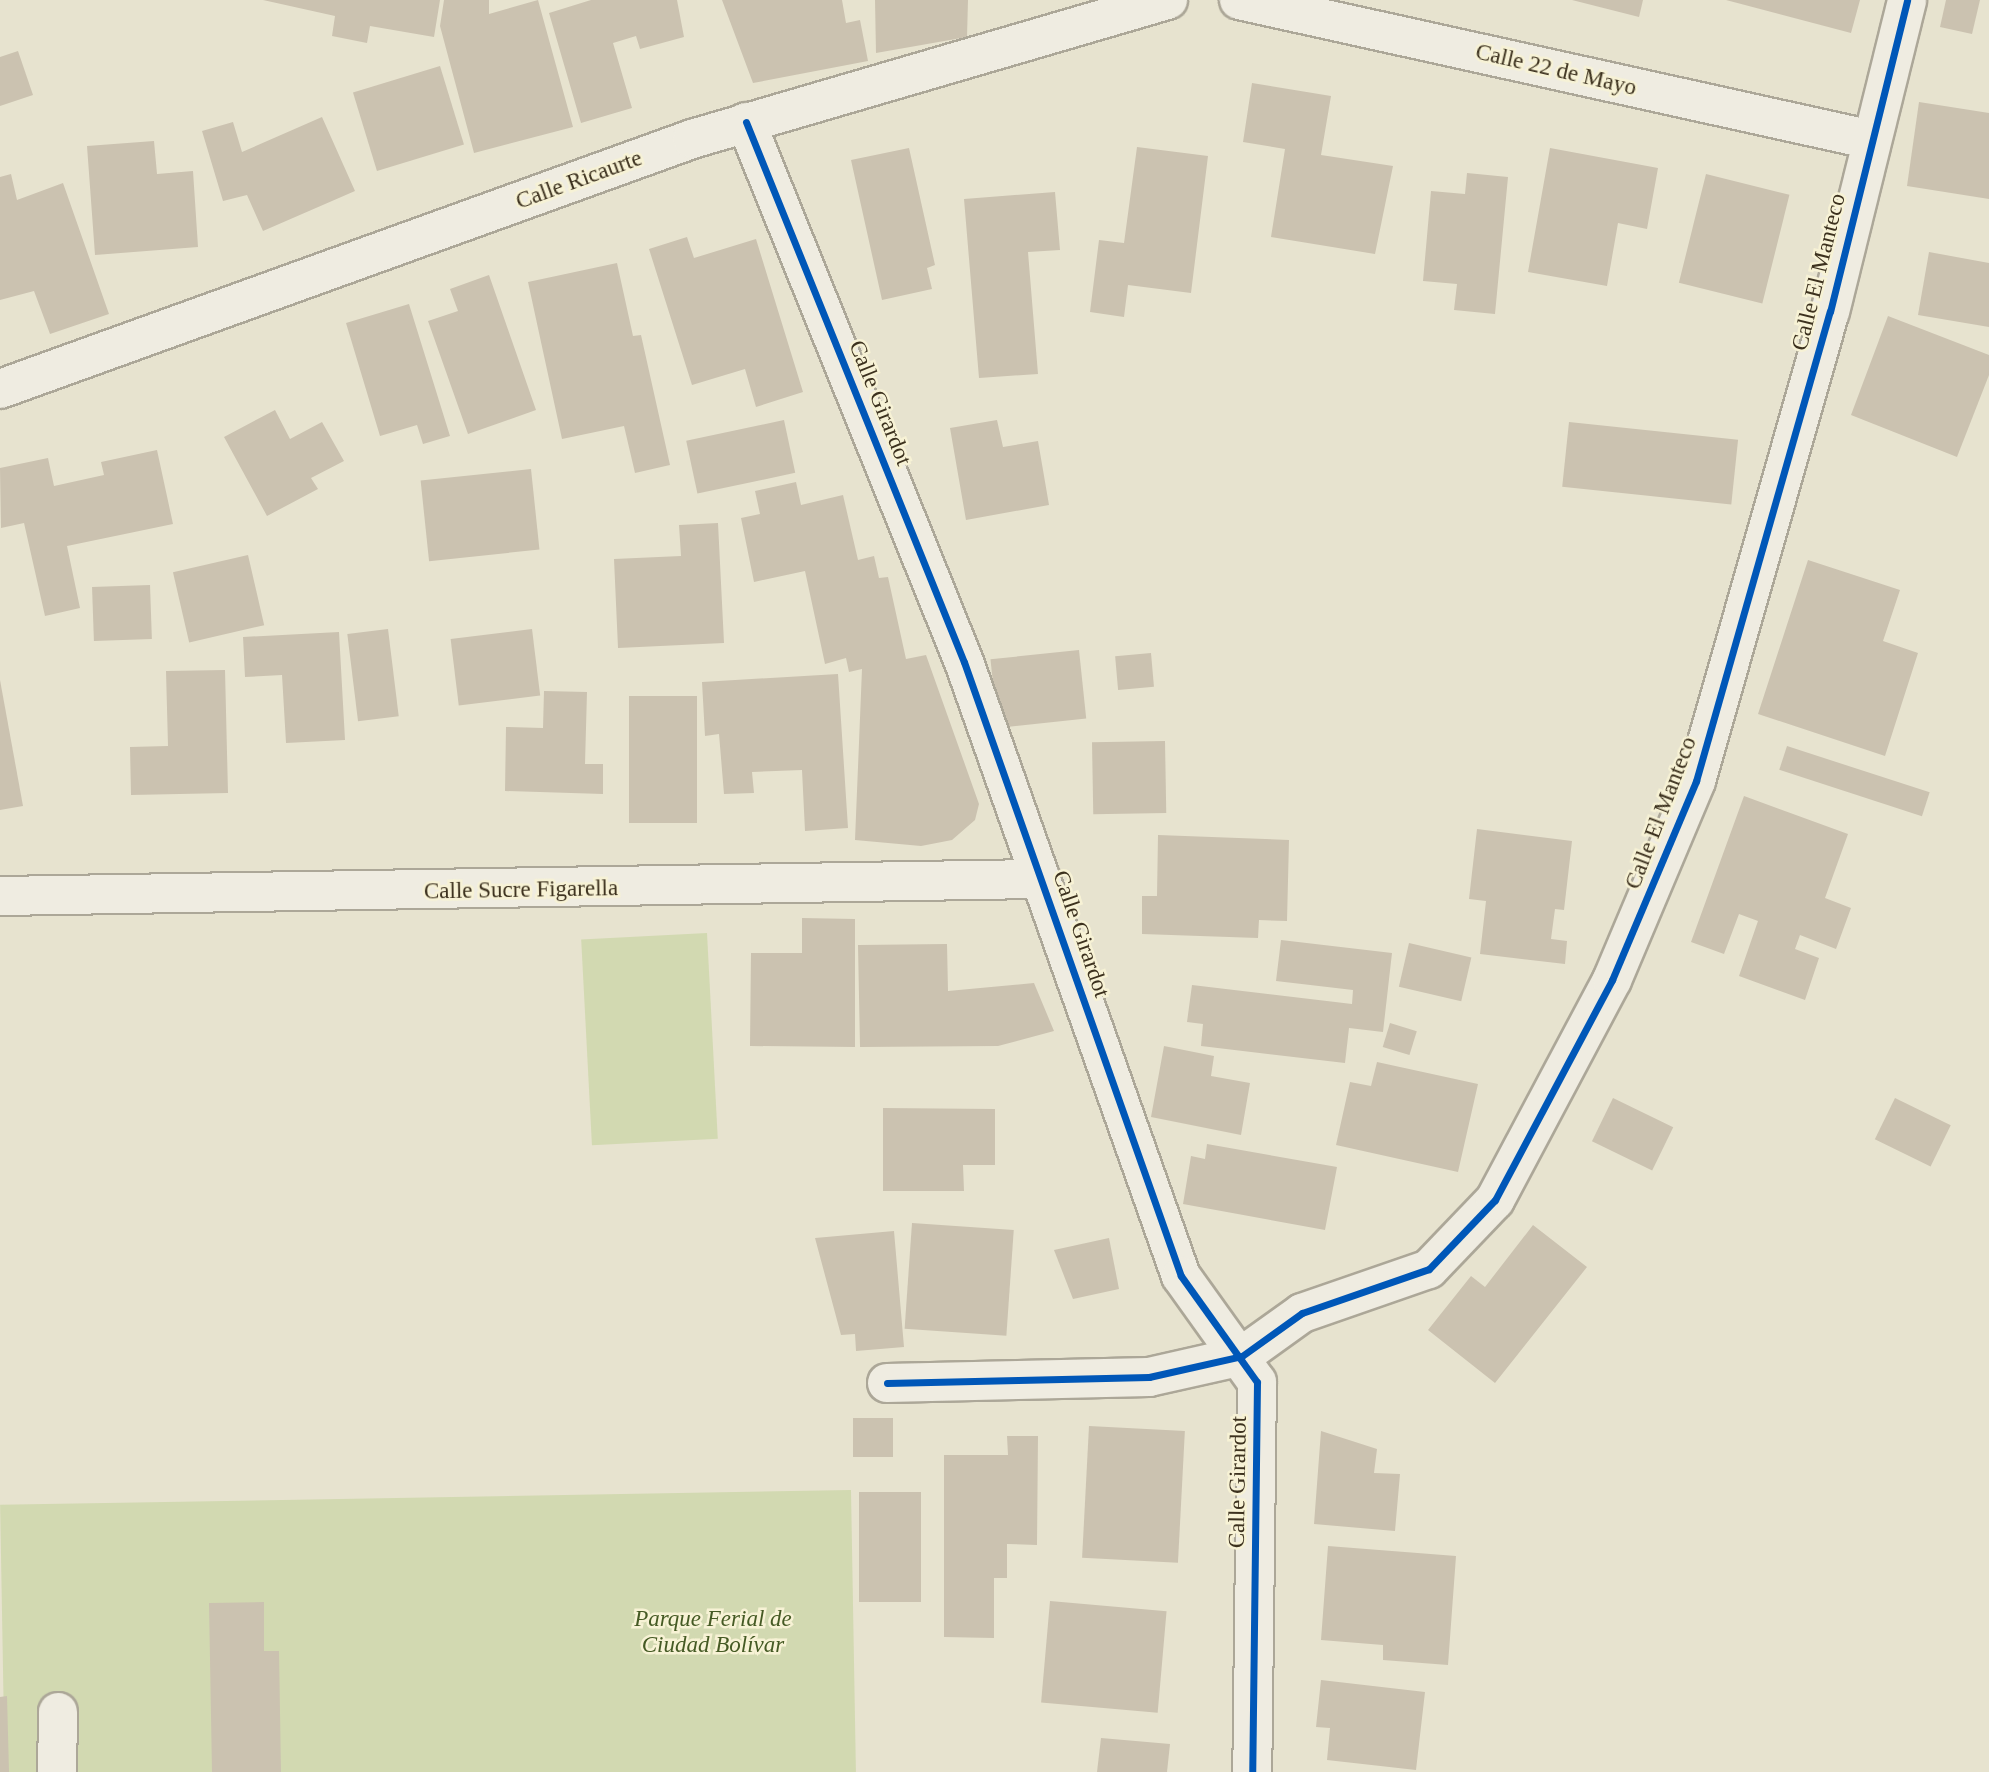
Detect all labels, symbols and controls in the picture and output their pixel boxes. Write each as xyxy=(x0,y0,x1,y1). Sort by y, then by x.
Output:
street label: Calle 22 de Mayo xyxy=(1473,38,1639,102)
street label: Calle Ricaurte xyxy=(512,144,646,216)
street label: Calle El Manteco xyxy=(1786,191,1852,353)
street label: Calle Girardot xyxy=(842,337,918,469)
street label: Calle El Manteco xyxy=(1619,733,1703,893)
street label: Calle Girardot xyxy=(1046,867,1116,1001)
street label: Calle Sucre Figarella xyxy=(424,875,618,905)
street label: Calle Girardot xyxy=(1223,1416,1253,1548)
park label: Parque Ferial de Ciudad Bolívar xyxy=(634,1605,792,1659)

